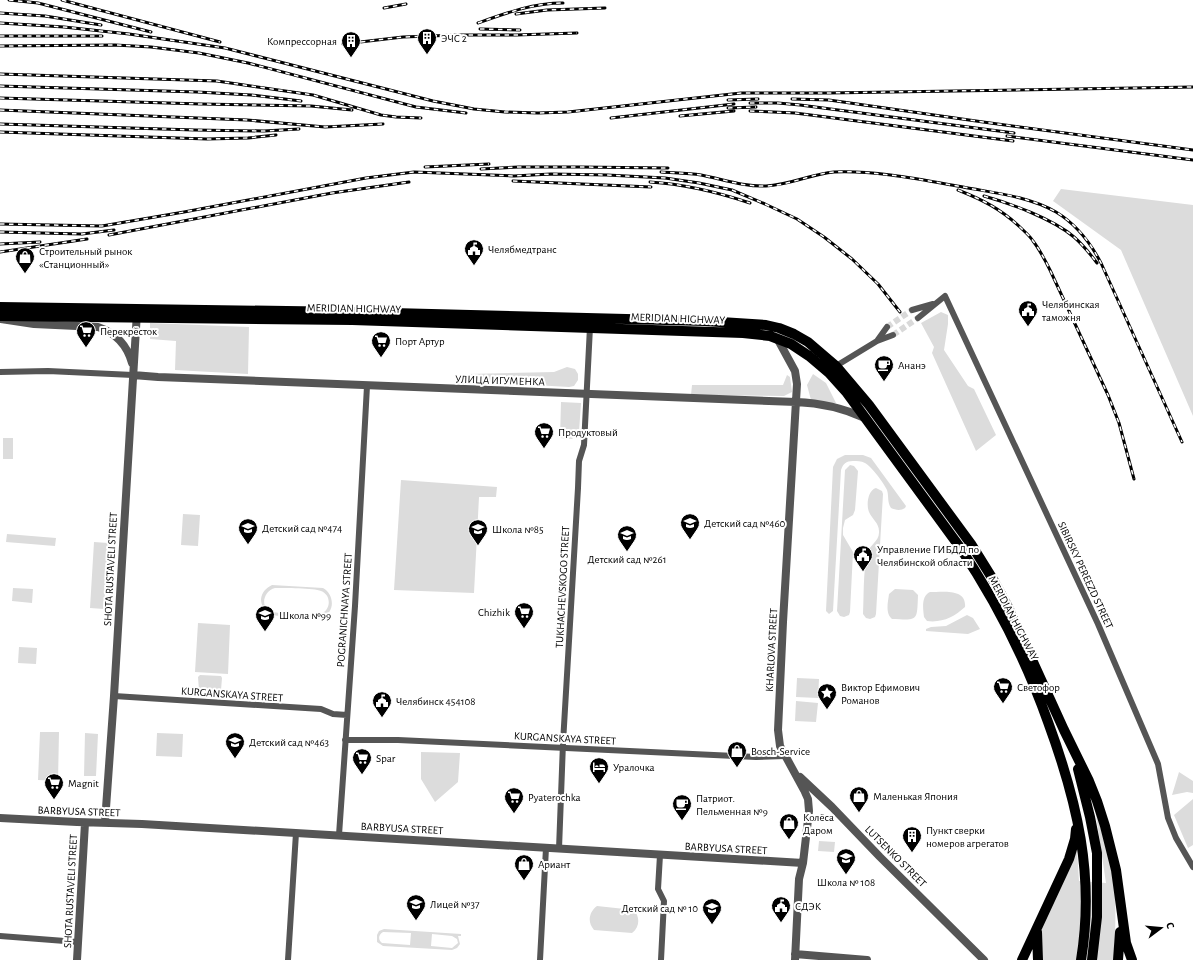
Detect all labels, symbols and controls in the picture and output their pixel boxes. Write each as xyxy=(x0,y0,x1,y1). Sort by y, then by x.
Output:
building icon: ЭЧС 2 xyxy=(416,27,438,55)
building icon: Компрессорная xyxy=(340,30,362,58)
place label: ЭЧС 2 xyxy=(441,33,467,44)
place label: Компрессорная xyxy=(267,36,337,47)
public building icon: Челябмедтранс xyxy=(463,238,485,266)
place label: Челябмедтранс xyxy=(488,244,557,255)
shop icon: Строительный рынок «Станционный» xyxy=(14,246,36,274)
place label: Строительный рынок «Станционный» xyxy=(39,246,132,270)
public building icon: Челябинская таможня xyxy=(1017,299,1039,327)
place label: Челябинская таможня xyxy=(1041,299,1100,323)
street label: MERIDIAN HIGHWAY xyxy=(307,302,401,315)
street label: MERIDIAN HIGHWAY xyxy=(631,311,725,326)
supermarket icon: Перекрёсток xyxy=(75,320,97,348)
place label: Перекрёсток xyxy=(100,326,157,337)
supermarket icon: Порт Артур xyxy=(370,330,392,358)
place label: Порт Артур xyxy=(395,336,445,347)
cafe icon: Ананэ xyxy=(873,354,895,382)
place label: Ананэ xyxy=(898,360,926,371)
street label: УЛИЦА ИГУМЕНКА xyxy=(455,373,546,388)
supermarket icon: Продуктовый xyxy=(533,421,555,449)
place label: Продуктовый xyxy=(558,427,618,438)
street label: SHOTA RUSTAVELI STREET xyxy=(102,511,119,626)
school or university icon: Детский сад №460 xyxy=(679,512,701,540)
school or university icon: Детский сад №474 xyxy=(237,517,259,545)
school or university icon: Школа №85 xyxy=(467,518,489,546)
place label: Детский сад №460 xyxy=(704,518,786,529)
street label: SIBIRSKY PEREEZD STREET xyxy=(1056,520,1115,631)
place label: Детский сад №474 xyxy=(262,523,342,534)
place label: Школа №85 xyxy=(492,524,544,535)
school or university icon: Детский сад №261 xyxy=(616,524,638,552)
street label: TUKHACHEVSKOGO STREET xyxy=(554,525,571,648)
public building icon: Управление ГИБДД по Челябинской области xyxy=(852,544,874,572)
place label: Управление ГИБДД по Челябинской области xyxy=(877,544,979,568)
street label: POGRANICHNAYA STREET xyxy=(335,552,354,668)
place label: Детский сад №261 xyxy=(587,554,667,565)
street label: MERIDIAN HIGHWAY xyxy=(987,574,1041,663)
supermarket icon: Chizhik xyxy=(513,601,535,629)
school or university icon: Школа №99 xyxy=(254,604,276,632)
place label: Chizhik xyxy=(478,607,510,618)
street label: KHARLOVA STREET xyxy=(764,607,779,692)
place label: Школа №99 xyxy=(279,610,331,621)
supermarket icon: Светофор xyxy=(992,676,1014,704)
place icon: Виктор Ефимович Романов xyxy=(816,682,838,710)
place label: Виктор Ефимович Романов xyxy=(841,682,920,706)
place label: Светофор xyxy=(1017,682,1060,693)
street label: KURGANSKAYA STREET xyxy=(181,685,284,704)
public building icon: Челябинск 454108 xyxy=(371,690,393,718)
place label: Челябинск 454108 xyxy=(396,696,476,707)
street label: KURGANSKAYA STREET xyxy=(514,730,617,747)
school or university icon: Детский сад №463 xyxy=(224,731,246,759)
place label: Детский сад №463 xyxy=(249,737,330,748)
shop icon: Bosch-Service xyxy=(726,740,748,768)
place label: Bosch-Service xyxy=(751,746,810,757)
supermarket icon: Spar xyxy=(351,747,373,775)
place label: Spar xyxy=(376,753,396,764)
hotel icon: Уралочка xyxy=(588,756,610,784)
place label: Уралочка xyxy=(613,762,655,773)
supermarket icon: Magnit xyxy=(43,772,65,800)
place label: Magnit xyxy=(68,778,99,789)
shop icon: Маленькая Япония xyxy=(848,785,870,813)
supermarket icon: Pyaterochka xyxy=(503,786,525,814)
place label: Маленькая Япония xyxy=(873,791,958,802)
place label: Pyaterochka xyxy=(528,792,581,803)
cafe icon: Патриот. Пельменная №9 xyxy=(671,793,693,821)
place label: Патриот. Пельменная №9 xyxy=(696,793,768,817)
street label: BARBYUSA STREET xyxy=(37,805,121,818)
shop icon: Колёса Даром xyxy=(778,812,800,840)
place label: Колёса Даром xyxy=(803,812,834,836)
street label: BARBYUSA STREET xyxy=(360,821,444,836)
street label: LUTSENKO STREET xyxy=(863,824,929,890)
building icon: Пункт сверки номеров агрегатов xyxy=(901,825,923,853)
place label: Пункт сверки номеров агрегатов xyxy=(926,825,1009,849)
street label: SHOTA RUSTAVELI STREET xyxy=(62,833,79,948)
street label: BARBYUSA STREET xyxy=(684,841,768,856)
school or university icon: Школа № 108 xyxy=(835,847,857,875)
shop icon: Ариант xyxy=(513,853,535,881)
place label: Ариант xyxy=(538,859,570,870)
place label: Школа № 108 xyxy=(817,877,875,888)
school or university icon: Лицей №37 xyxy=(405,893,427,921)
public building icon: СДЭК xyxy=(770,895,792,923)
school or university icon: Детский сад № 10 xyxy=(701,897,723,925)
place label: Лицей №37 xyxy=(430,899,480,910)
place label: СДЭК xyxy=(795,901,822,912)
place label: Детский сад № 10 xyxy=(621,903,698,914)
north arrow xyxy=(1141,908,1181,948)
text: С xyxy=(1164,921,1176,930)

